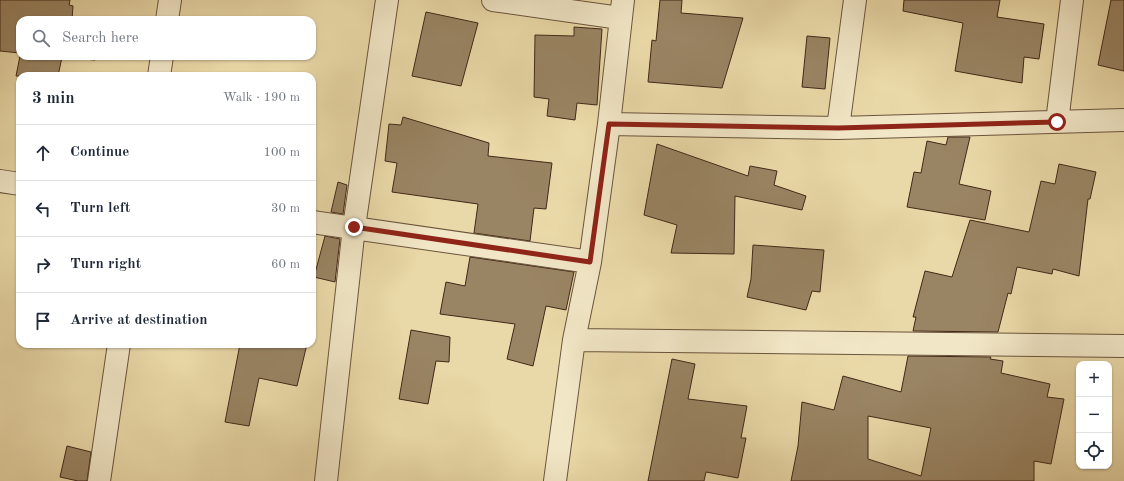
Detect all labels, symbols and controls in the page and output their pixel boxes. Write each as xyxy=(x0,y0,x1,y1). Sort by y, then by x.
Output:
search box xyxy=(16,16,316,60)
icon: search xyxy=(30,27,52,49)
text: Search here xyxy=(62,31,139,46)
text: 3 min xyxy=(32,90,75,107)
text: Walk · 190 m xyxy=(223,91,300,104)
route start xyxy=(1048,113,1066,131)
icon: ahead xyxy=(32,142,54,164)
text: Continue xyxy=(70,145,129,160)
text: 100 m xyxy=(263,146,300,159)
icon: left xyxy=(32,198,54,220)
text: Turn left xyxy=(70,201,130,216)
text: 30 m xyxy=(271,202,300,215)
route end xyxy=(345,218,363,236)
icon: right xyxy=(32,254,54,276)
text: Turn right xyxy=(70,257,141,272)
text: 60 m xyxy=(271,258,300,271)
icon: arrive xyxy=(32,310,54,332)
text: Arrive at destination xyxy=(70,313,208,328)
map controls xyxy=(1076,361,1112,469)
button: + xyxy=(1076,361,1112,397)
button: − xyxy=(1076,397,1112,433)
button: locate xyxy=(1076,433,1112,469)

